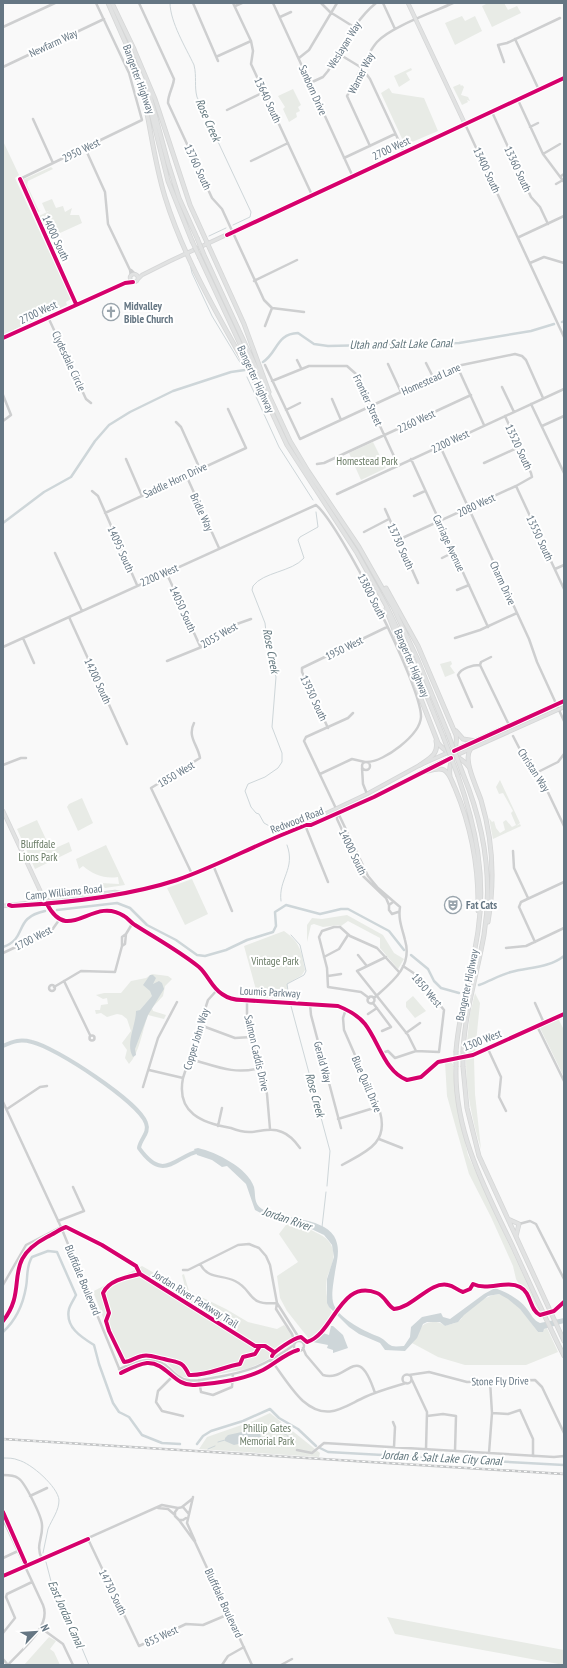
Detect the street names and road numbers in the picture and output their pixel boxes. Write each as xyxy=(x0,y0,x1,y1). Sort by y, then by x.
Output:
street label: Weslayan Way xyxy=(324,18,365,71)
street label: Newfarm Way xyxy=(26,25,80,60)
street label: Bangerter Highway xyxy=(120,42,158,116)
street label: Warner Way xyxy=(345,49,378,96)
street label: Sanborn Drive xyxy=(296,63,330,118)
street label: 13640 South xyxy=(251,75,285,125)
street label: 2700 West xyxy=(370,133,412,163)
street label: 2950 West xyxy=(60,135,102,165)
street label: 13760 South xyxy=(181,142,215,192)
street label: 13360 South xyxy=(501,144,535,194)
street label: 13400 South xyxy=(470,145,504,195)
street label: 14000 South xyxy=(39,213,73,263)
street label: 2700 West xyxy=(17,297,59,327)
street label: Clydesdale Circle xyxy=(49,329,89,394)
street label: Bangerter Highway xyxy=(234,343,278,416)
street label: Homestead Lane xyxy=(399,360,463,398)
street label: Frontier Street xyxy=(350,372,386,428)
street label: 2260 West xyxy=(395,406,437,436)
street label: 13520 South xyxy=(502,422,536,472)
street label: 2200 West xyxy=(429,426,471,456)
street label: Saddle Horn Drive xyxy=(141,459,210,501)
street label: 2080 West xyxy=(455,490,497,520)
street label: Bridle Way xyxy=(187,491,217,534)
street label: Carriage Avenue xyxy=(430,512,468,574)
street label: 13550 South xyxy=(523,513,557,563)
street label: 13730 South xyxy=(385,521,417,571)
street label: 14095 South xyxy=(105,524,137,574)
street label: Charm Drive xyxy=(487,559,519,608)
street label: 2200 West xyxy=(138,560,180,590)
street label: 13800 South xyxy=(355,571,389,621)
street label: 14050 South xyxy=(167,584,199,634)
street label: 2055 West xyxy=(198,619,240,651)
street label: Bangerter Highway xyxy=(391,627,433,700)
street label: 1950 West xyxy=(323,633,365,663)
street label: 14200 South xyxy=(81,656,115,706)
street label: 13930 South xyxy=(297,673,331,723)
street label: Christan Way xyxy=(515,746,554,795)
street label: 1850 West xyxy=(155,758,197,790)
street label: Redwood Road xyxy=(268,803,326,837)
street label: 14000 South xyxy=(336,827,370,877)
street label: Camp Williams Road xyxy=(25,881,103,903)
street label: 1700 West xyxy=(12,923,54,953)
street label: Bangerter Highway xyxy=(453,947,482,1022)
street label: 1850 West xyxy=(409,970,445,1010)
street label: Loumis Parkway xyxy=(239,983,301,1001)
street label: Copper John Way xyxy=(180,1006,212,1072)
street label: Salmon Caddis Drive xyxy=(241,1013,273,1093)
street label: 1300 West xyxy=(461,1026,503,1054)
street label: Gerald Way xyxy=(311,1040,335,1085)
street label: Blue Quill Drive xyxy=(349,1054,385,1115)
street label: Bluffdale Boulevard xyxy=(62,1243,104,1317)
street label: Jordan River Parkway Trail xyxy=(150,1267,242,1331)
street label: Stone Fly Drive xyxy=(471,1373,529,1388)
street label: Bluffdale Boulevard xyxy=(202,1566,246,1640)
street label: 14730 South xyxy=(96,1567,130,1617)
street label: 855 West xyxy=(142,1622,180,1650)

